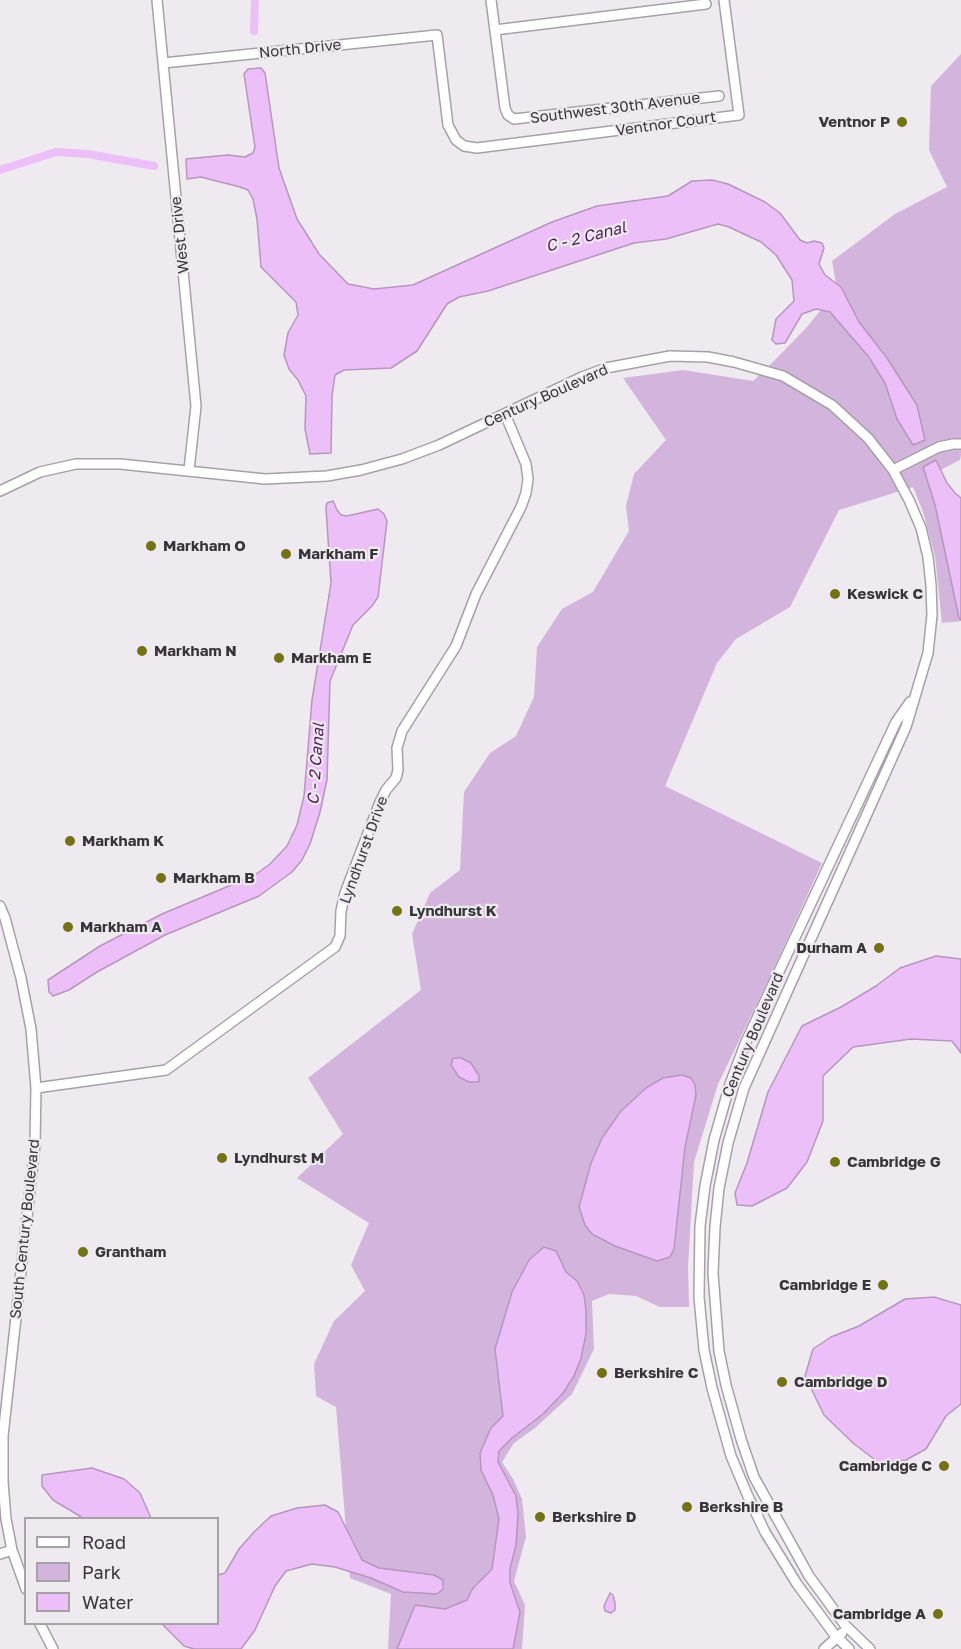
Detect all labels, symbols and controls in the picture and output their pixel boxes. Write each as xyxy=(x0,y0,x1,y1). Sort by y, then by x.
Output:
street label: North Drive xyxy=(258,36,342,62)
street label: Southwest 30th Avenue xyxy=(529,89,701,127)
street label: Ventnor Court xyxy=(615,108,717,140)
place label: Ventnor P xyxy=(819,113,890,131)
marker: Ventnor P xyxy=(895,115,909,129)
street label: West Drive xyxy=(167,196,193,274)
water label: C - 2 Canal xyxy=(544,218,628,256)
street label: Century Boulevard xyxy=(481,361,611,431)
place label: Markham O xyxy=(163,537,246,555)
marker: Markham O xyxy=(144,539,158,553)
place label: Markham F xyxy=(298,545,378,563)
marker: Markham F xyxy=(279,547,293,561)
place label: Keswick C xyxy=(847,585,923,603)
marker: Keswick C xyxy=(828,587,842,601)
place label: Markham N xyxy=(154,642,237,660)
marker: Markham N xyxy=(135,644,149,658)
place label: Markham E xyxy=(291,649,372,667)
marker: Markham E xyxy=(272,651,286,665)
water label: C - 2 Canal xyxy=(304,722,328,806)
street label: Lyndhurst Drive xyxy=(336,794,392,906)
place label: Markham K xyxy=(82,832,164,850)
marker: Markham K xyxy=(63,834,77,848)
place label: Markham B xyxy=(173,869,255,887)
marker: Markham B xyxy=(154,871,168,885)
place label: Lyndhurst K xyxy=(409,902,497,920)
marker: Lyndhurst K xyxy=(390,904,404,918)
place label: Markham A xyxy=(80,918,162,936)
marker: Markham A xyxy=(61,920,75,934)
place label: Durham A xyxy=(796,939,867,957)
marker: Durham A xyxy=(872,941,886,955)
street label: Century Boulevard xyxy=(719,970,787,1100)
street label: South Century Boulevard xyxy=(7,1138,43,1320)
place label: Lyndhurst M xyxy=(234,1149,324,1167)
marker: Lyndhurst M xyxy=(215,1151,229,1165)
place label: Cambridge G xyxy=(847,1153,941,1171)
marker: Cambridge G xyxy=(828,1155,842,1169)
place label: Grantham xyxy=(95,1243,166,1261)
marker: Grantham xyxy=(76,1245,90,1259)
place label: Cambridge E xyxy=(779,1276,871,1294)
marker: Cambridge E xyxy=(876,1278,890,1292)
place label: Berkshire C xyxy=(614,1364,698,1382)
marker: Berkshire C xyxy=(595,1366,609,1380)
place label: Cambridge D xyxy=(794,1373,887,1391)
marker: Cambridge D xyxy=(775,1375,789,1389)
place label: Cambridge C xyxy=(839,1457,932,1475)
marker: Cambridge C xyxy=(937,1459,951,1473)
place label: Berkshire B xyxy=(699,1498,783,1516)
marker: Berkshire B xyxy=(680,1500,694,1514)
place label: Berkshire D xyxy=(552,1508,636,1526)
marker: Berkshire D xyxy=(533,1510,547,1524)
legend xyxy=(24,1517,219,1625)
text: Road xyxy=(82,1531,126,1553)
text: Park xyxy=(82,1561,121,1583)
text: Water xyxy=(82,1591,133,1613)
place label: Cambridge A xyxy=(833,1605,926,1623)
marker: Cambridge A xyxy=(931,1607,945,1621)

